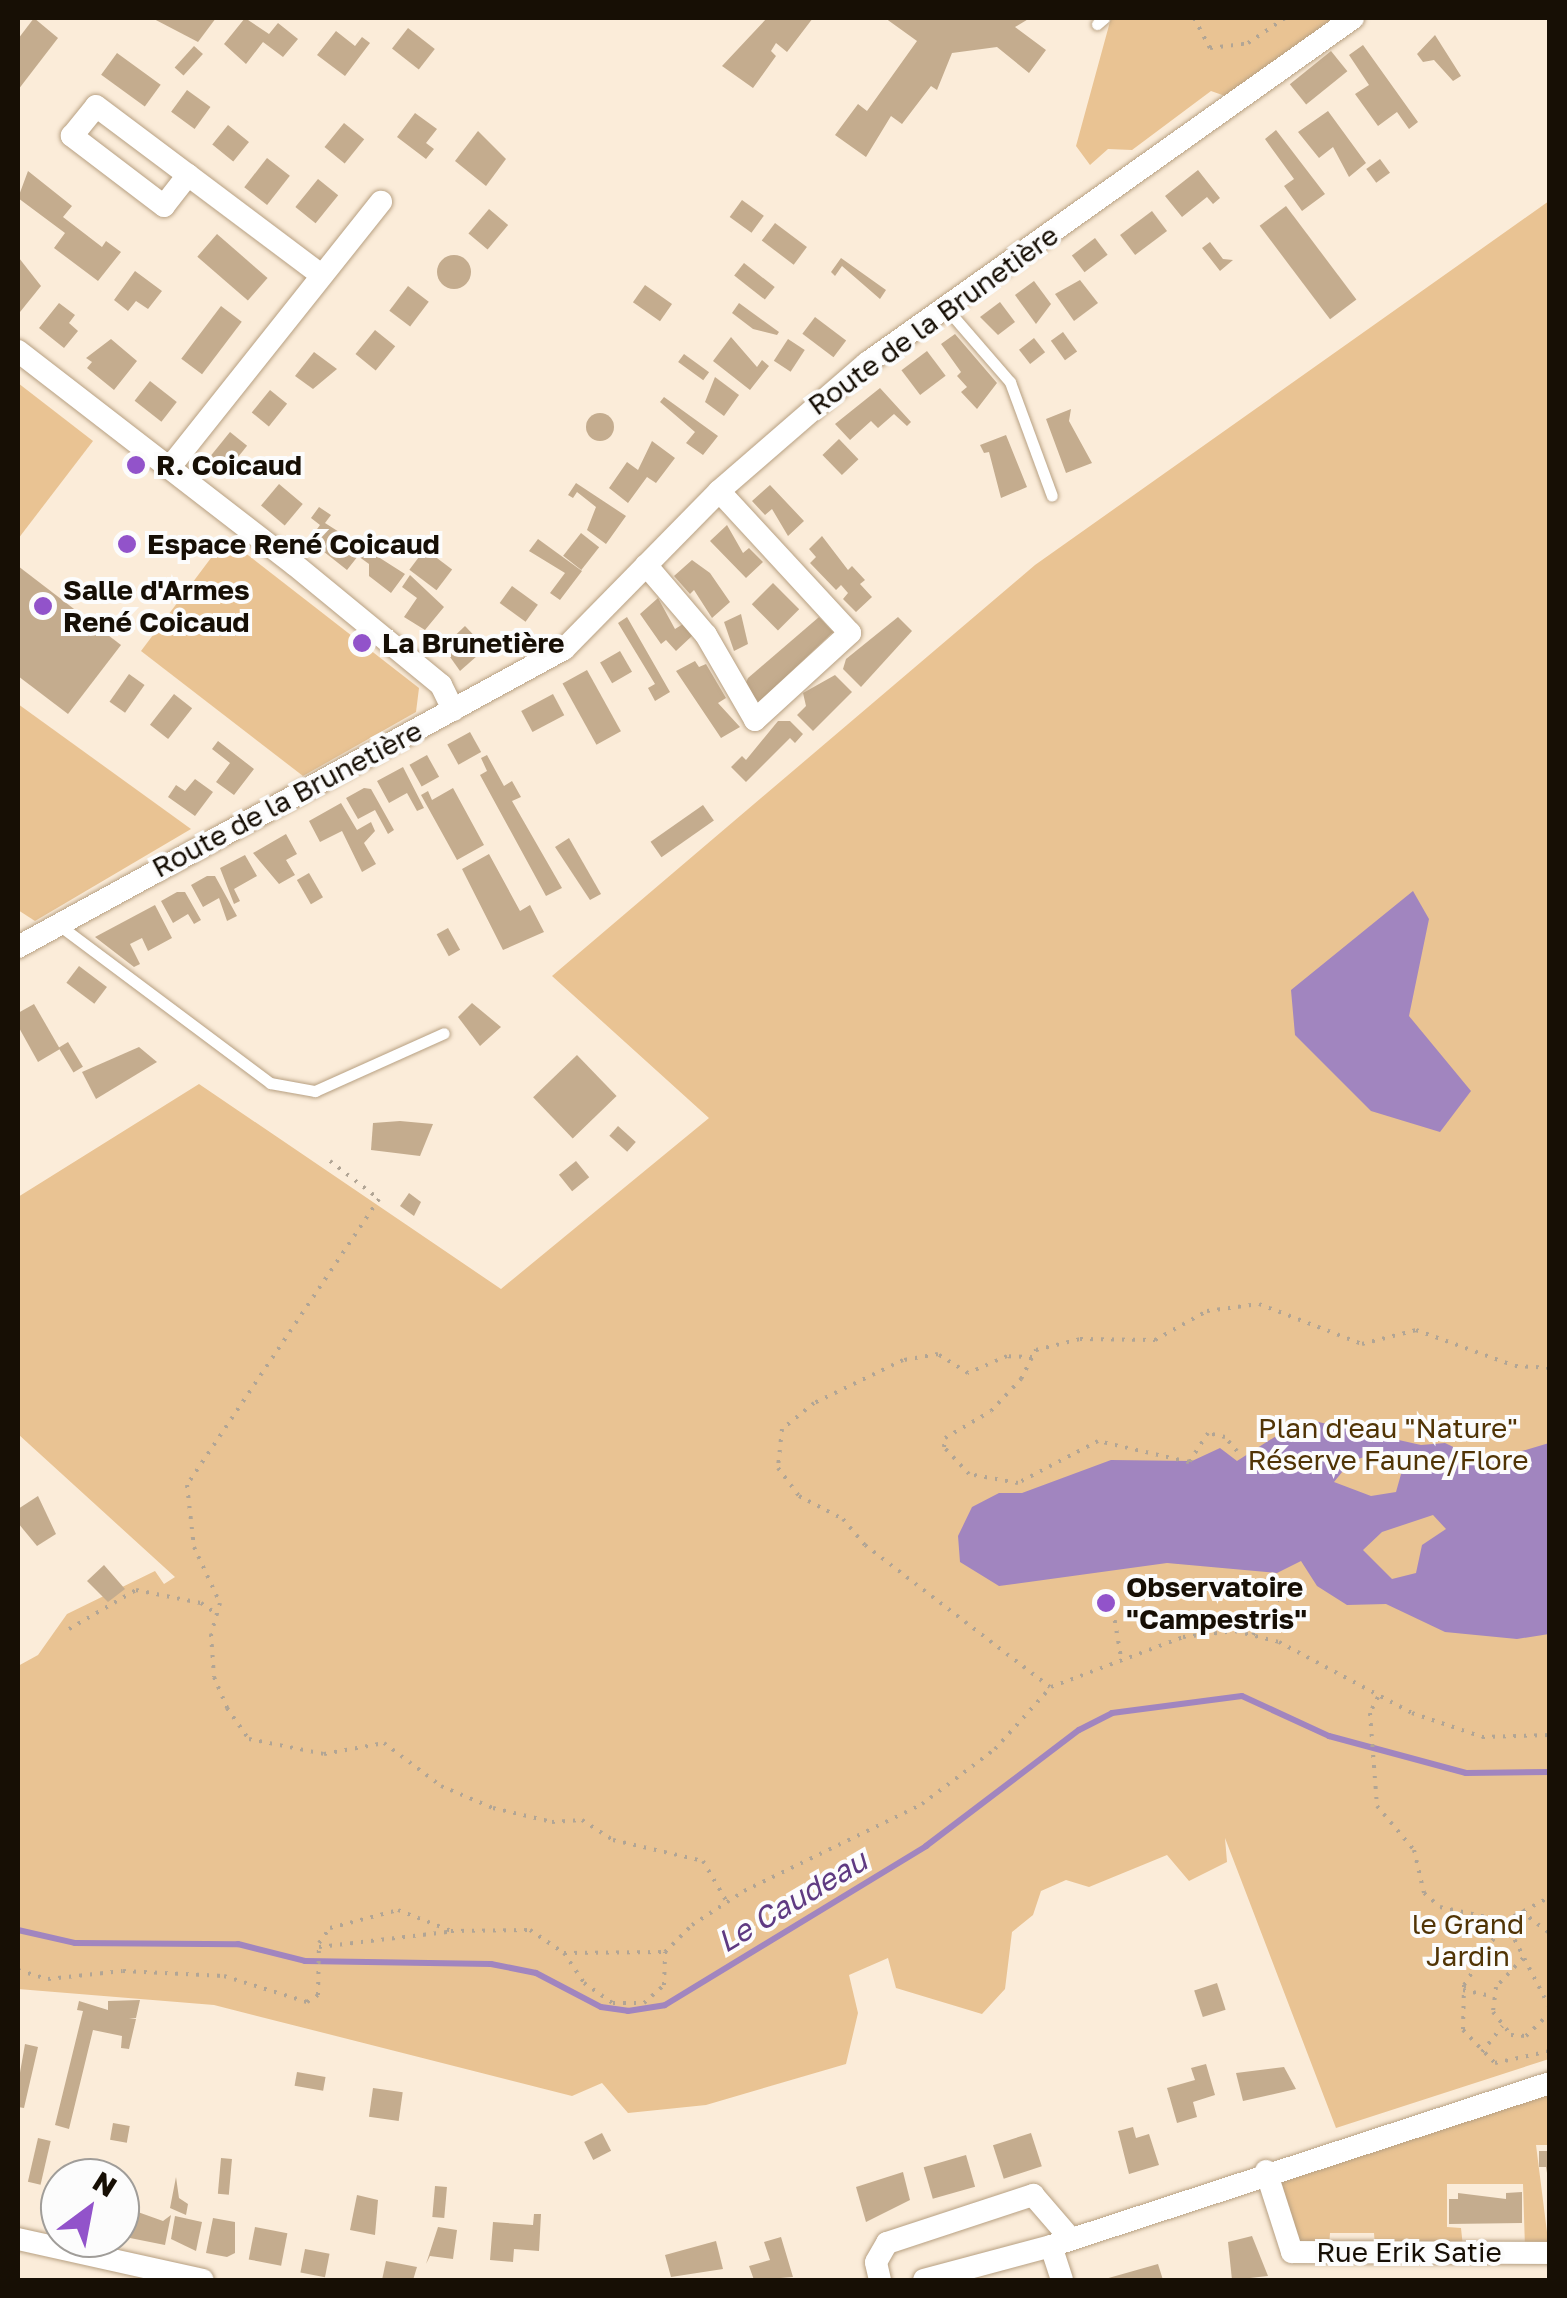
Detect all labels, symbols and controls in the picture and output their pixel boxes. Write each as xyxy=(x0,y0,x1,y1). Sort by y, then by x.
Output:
street label: Route de la Brunetière xyxy=(801,218,1065,422)
place label: R. Coicaud xyxy=(156,448,302,482)
marker: R. Coicaud xyxy=(125,454,147,476)
place label: Espace René Coicaud xyxy=(147,527,440,561)
marker: Espace René Coicaud xyxy=(116,533,138,555)
place label: Salle d'Armes René Coicaud xyxy=(63,573,250,639)
marker: Salle d'Armes René Coicaud xyxy=(32,595,54,617)
place label: La Brunetière xyxy=(382,626,565,660)
marker: La Brunetière xyxy=(351,632,373,654)
street label: Route de la Brunetière xyxy=(146,713,428,885)
park label: Plan d'eau "Nature" Réserve Faune/Flore xyxy=(1248,1411,1528,1477)
place label: Observatoire "Campestris" xyxy=(1126,1570,1307,1636)
marker: Observatoire "Campestris" xyxy=(1095,1592,1117,1614)
water label: Le Caudeau xyxy=(711,1842,873,1960)
park label: le Grand Jardin xyxy=(1412,1907,1524,1973)
north arrow xyxy=(40,2158,140,2258)
text: N xyxy=(87,2164,123,2203)
street label: Rue Erik Satie xyxy=(1316,2235,1502,2269)

